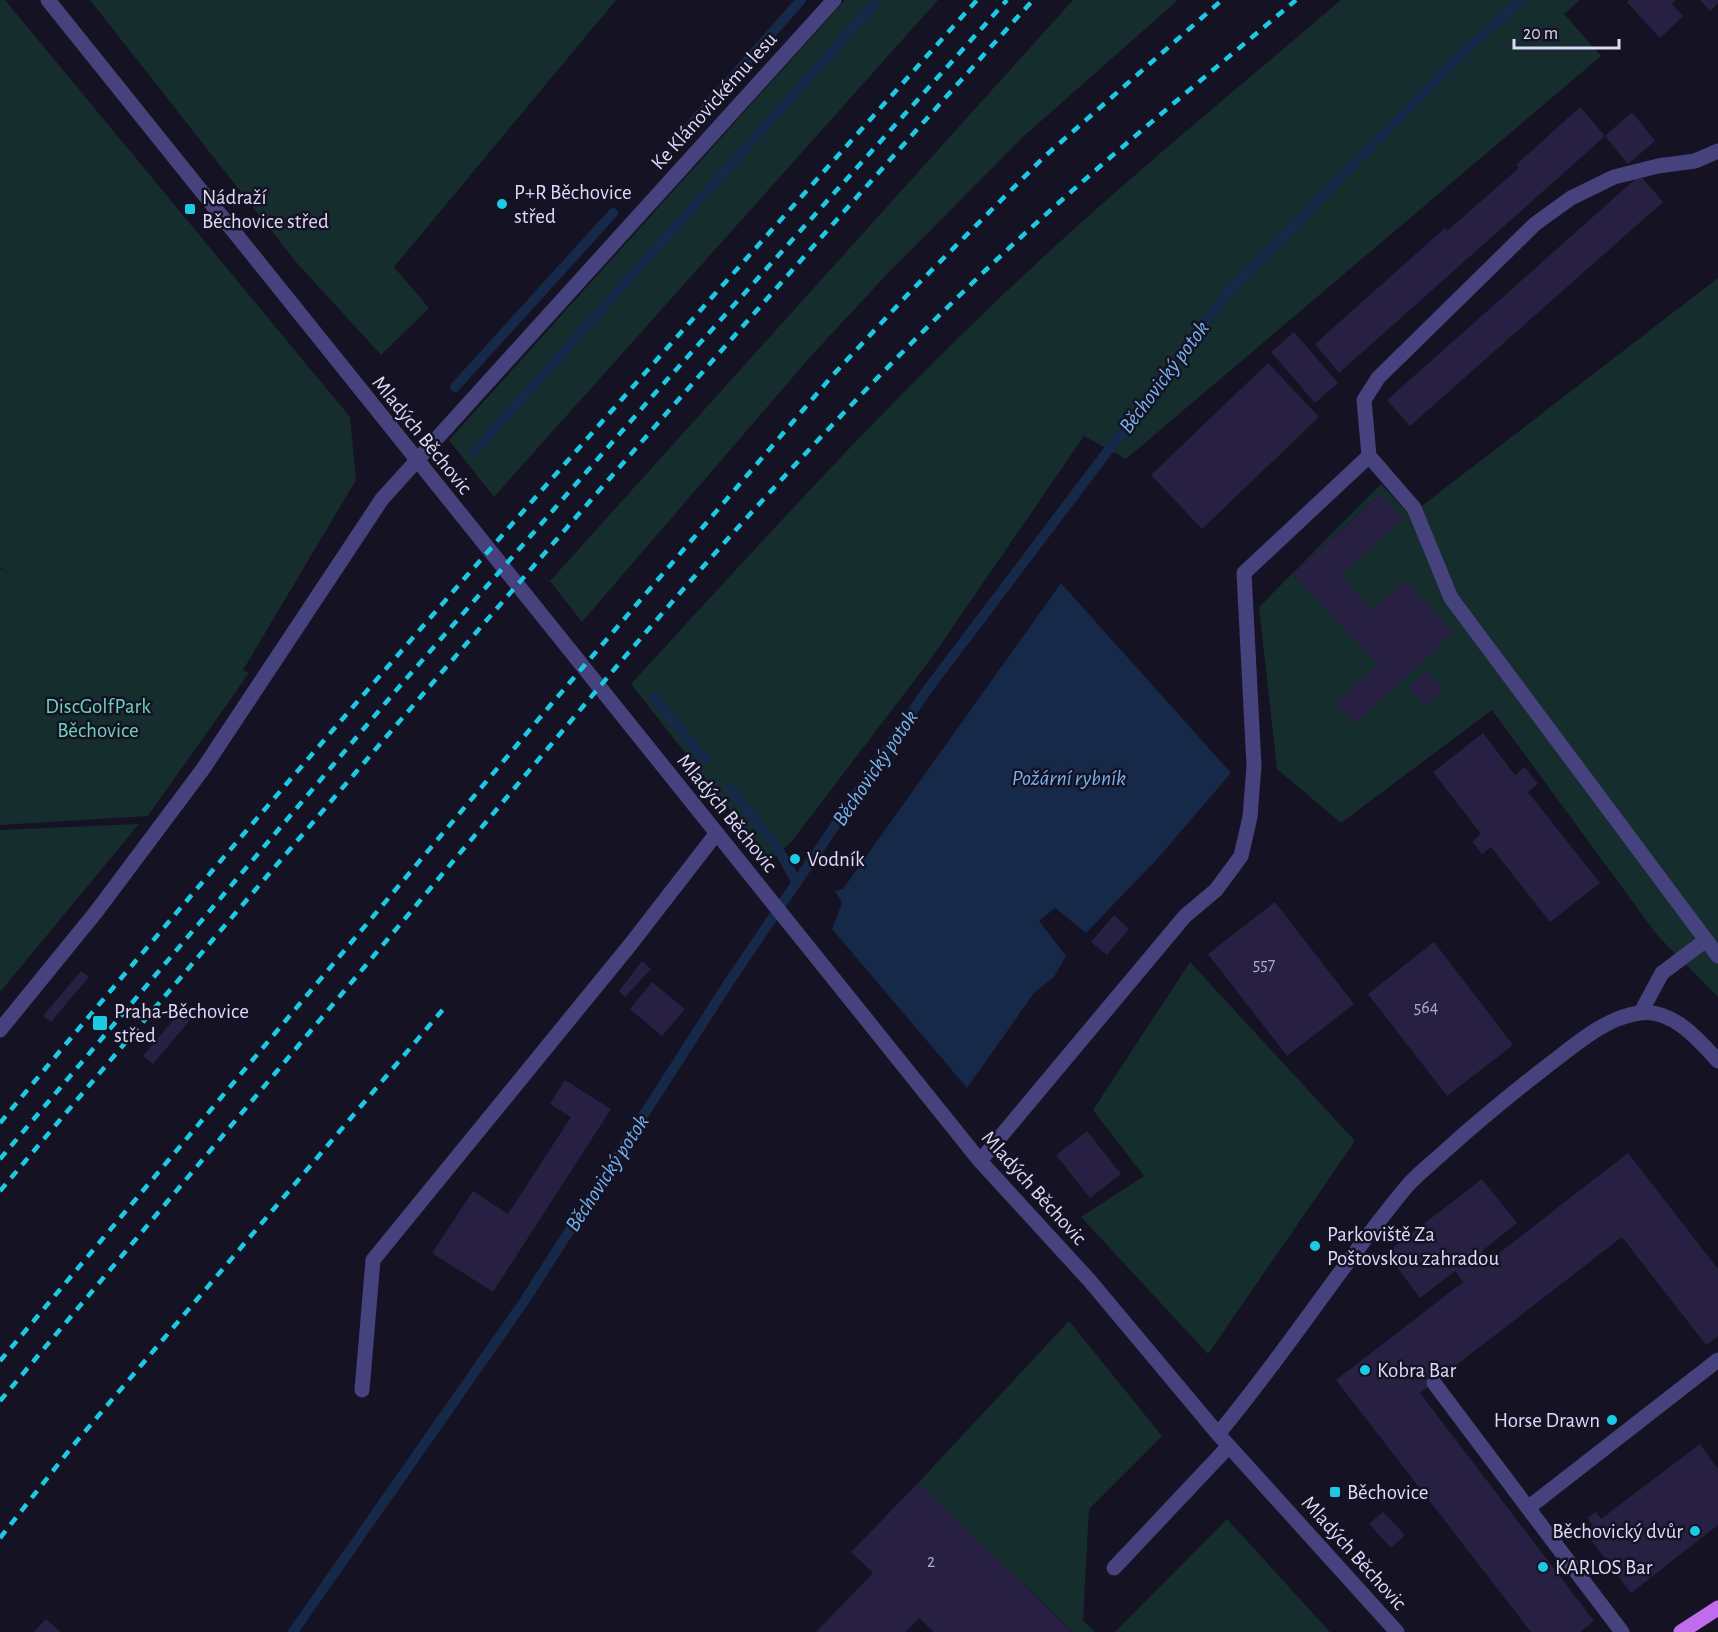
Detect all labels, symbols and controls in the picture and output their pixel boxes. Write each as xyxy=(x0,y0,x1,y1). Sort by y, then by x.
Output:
scale bar xyxy=(1514,12,1619,50)
text: 20 m xyxy=(1523,25,1558,43)
street label: Ke Klánovickému lesu xyxy=(647,28,781,174)
place label: P+R Běchovice střed xyxy=(514,182,632,227)
place label: Nádraží Běchovice střed xyxy=(202,187,329,232)
marker: P+R Běchovice střed xyxy=(495,197,509,211)
marker: Nádraží Běchovice střed xyxy=(183,202,197,216)
water label: Běchovický potok xyxy=(1115,317,1214,438)
street label: Mladých Běchovic xyxy=(368,372,476,498)
park label: DiscGolfPark Běchovice xyxy=(45,696,151,741)
water label: Běchovický potok xyxy=(828,706,922,830)
street label: Mladých Běchovic xyxy=(673,750,781,876)
water label: Požární rybník xyxy=(1012,767,1126,789)
place label: Vodník xyxy=(807,849,865,870)
marker: Vodník xyxy=(788,852,802,866)
house number: 557 xyxy=(1253,956,1275,974)
house number: 564 xyxy=(1414,999,1439,1017)
place label: Praha-Běchovice střed xyxy=(114,1001,249,1046)
marker: Praha-Běchovice střed xyxy=(91,1014,109,1032)
water label: Běchovický potok xyxy=(561,1111,654,1236)
street label: Mladých Běchovic xyxy=(978,1127,1090,1249)
place label: Parkoviště Za Poštovskou zahradou xyxy=(1327,1224,1499,1269)
marker: Parkoviště Za Poštovskou zahradou xyxy=(1308,1239,1322,1253)
place label: Kobra Bar xyxy=(1377,1360,1456,1381)
marker: Kobra Bar xyxy=(1358,1363,1372,1377)
place label: Horse Drawn xyxy=(1494,1410,1600,1431)
marker: Horse Drawn xyxy=(1605,1413,1619,1427)
place label: Běchovice xyxy=(1347,1482,1429,1503)
marker: Běchovice xyxy=(1328,1485,1342,1499)
street label: Mladých Běchovic xyxy=(1298,1492,1410,1614)
place label: Běchovický dvůr xyxy=(1552,1521,1683,1542)
marker: Běchovický dvůr xyxy=(1688,1524,1702,1538)
house number: 2 xyxy=(927,1553,935,1571)
place label: KARLOS Bar xyxy=(1555,1557,1653,1578)
marker: KARLOS Bar xyxy=(1536,1560,1550,1574)

